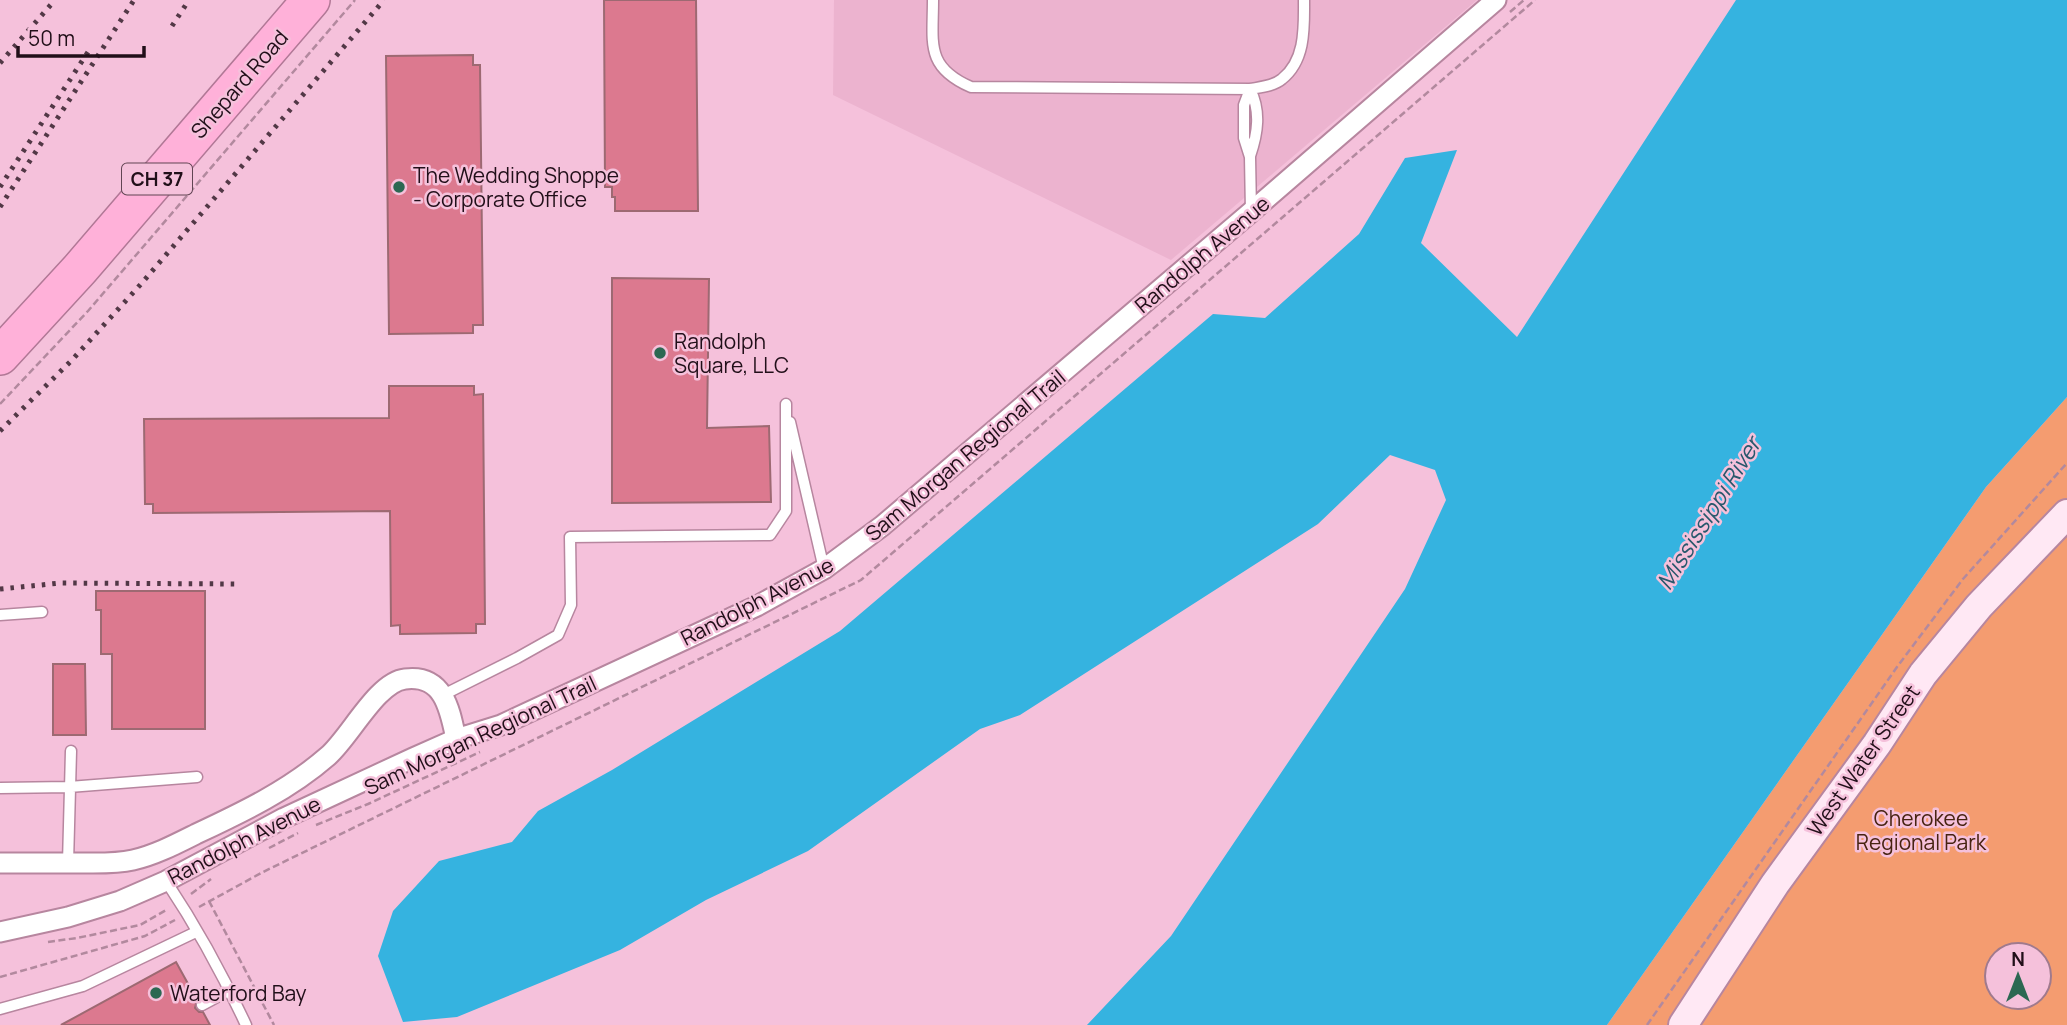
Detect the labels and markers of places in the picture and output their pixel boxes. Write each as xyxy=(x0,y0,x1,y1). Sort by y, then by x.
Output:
place label: The Wedding Shoppe - Corporate Office xyxy=(413,161,619,213)
marker: The Wedding Shoppe - Corporate Office xyxy=(391,179,407,195)
place label: Randolph Square, LLC xyxy=(674,327,789,379)
marker: Randolph Square, LLC xyxy=(652,345,668,361)
place label: Waterford Bay xyxy=(170,979,307,1007)
marker: Waterford Bay xyxy=(148,985,164,1001)

